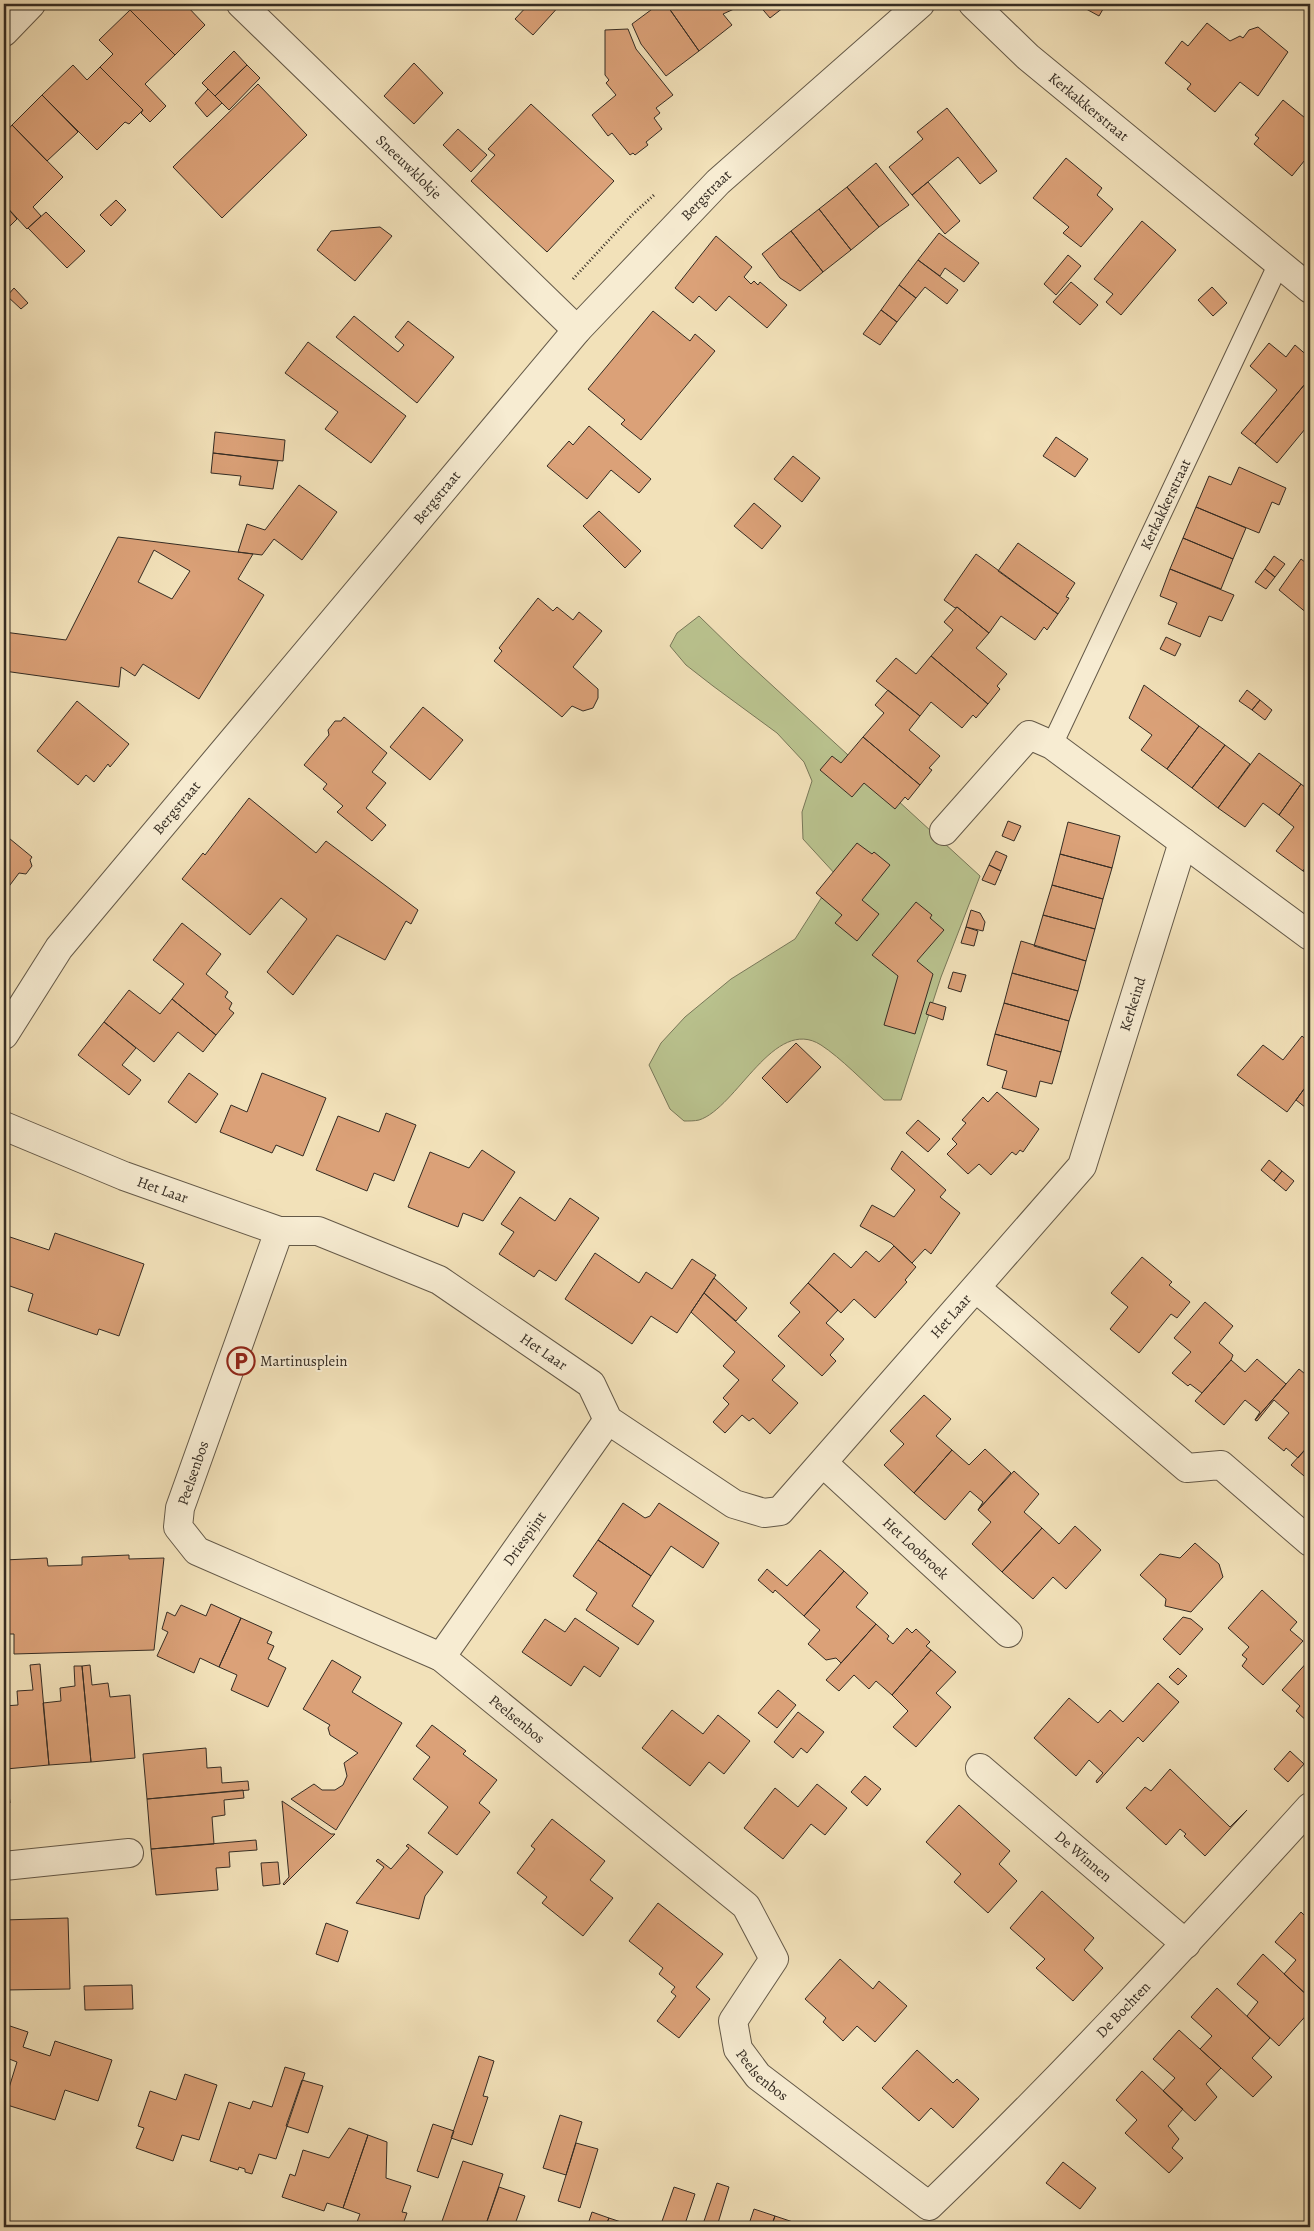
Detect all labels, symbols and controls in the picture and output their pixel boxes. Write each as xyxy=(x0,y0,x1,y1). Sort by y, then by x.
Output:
street label: Kerkakkerstraat xyxy=(1044,68,1133,146)
street label: Sneeuwklokje xyxy=(372,130,447,204)
street label: Bergstraat xyxy=(676,165,735,225)
street label: Kerkakkerstraat xyxy=(1135,456,1195,553)
street label: Bergstraat xyxy=(408,466,465,528)
street label: Bergstraat xyxy=(148,777,205,839)
street label: Kerkeind xyxy=(1115,974,1151,1034)
street label: Het Laar xyxy=(134,1171,191,1208)
street label: Het Laar xyxy=(926,1289,976,1343)
street label: Het Laar xyxy=(516,1328,572,1375)
parking icon: Martinusplein xyxy=(226,1346,256,1376)
place label: Martinusplein xyxy=(260,1351,348,1371)
street label: Peelsenbos xyxy=(173,1438,213,1508)
street label: Driespijnt xyxy=(498,1507,551,1570)
street label: Het Loobroek xyxy=(878,1513,954,1584)
street label: Peelsenbos xyxy=(485,1690,549,1748)
street label: De Winnen xyxy=(1051,1826,1116,1886)
street label: De Bochten xyxy=(1092,1977,1155,2042)
street label: Peelsenbos xyxy=(731,2045,792,2105)

